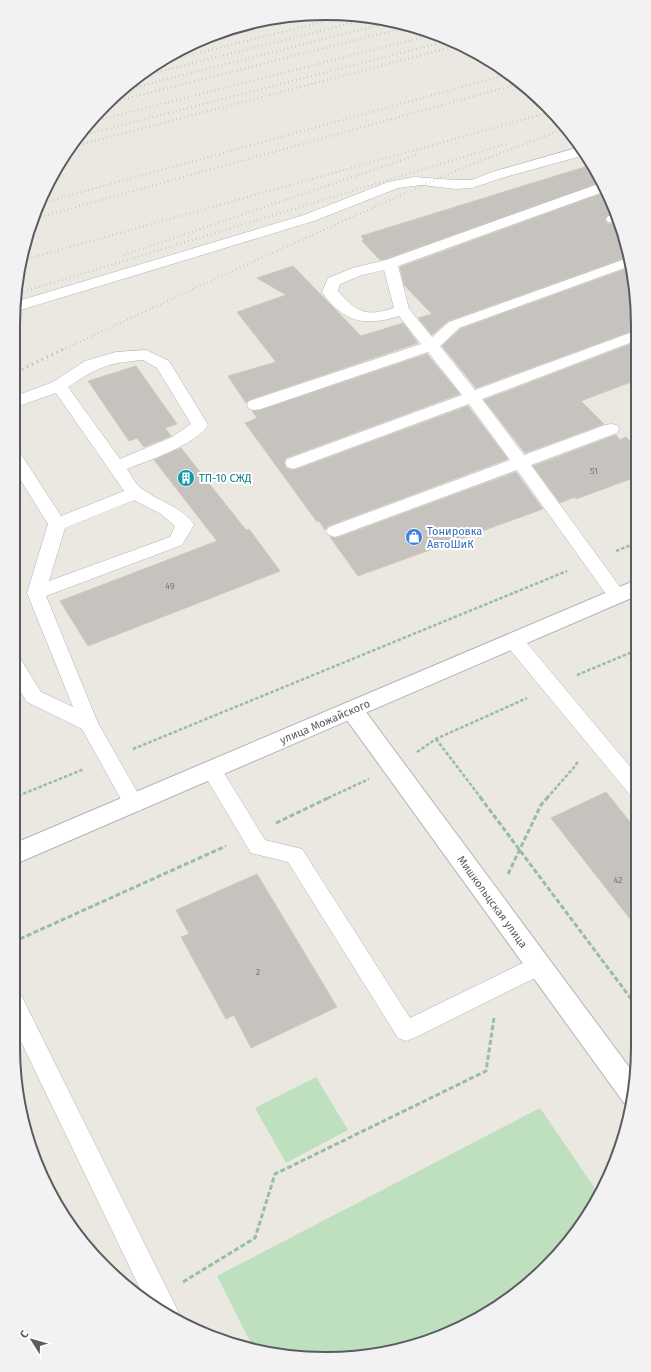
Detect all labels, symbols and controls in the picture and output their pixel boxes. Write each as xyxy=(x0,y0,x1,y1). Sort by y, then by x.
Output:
house number: 51 xyxy=(590,466,598,476)
building icon: ТП-10 СЖД xyxy=(176,468,196,488)
place label: ТП-10 СЖД xyxy=(199,472,252,485)
place label: Тонировка АвтоШиК xyxy=(427,525,482,551)
shop icon: Тонировка АвтоШиК xyxy=(404,527,424,547)
house number: 49 xyxy=(165,581,175,591)
street label: улица Можайского xyxy=(278,697,372,747)
street label: Мишкольцская улица xyxy=(454,853,530,951)
house number: 42 xyxy=(613,875,623,885)
house number: 2 xyxy=(256,967,260,977)
north arrow xyxy=(12,1320,52,1360)
text: С xyxy=(17,1327,32,1341)

